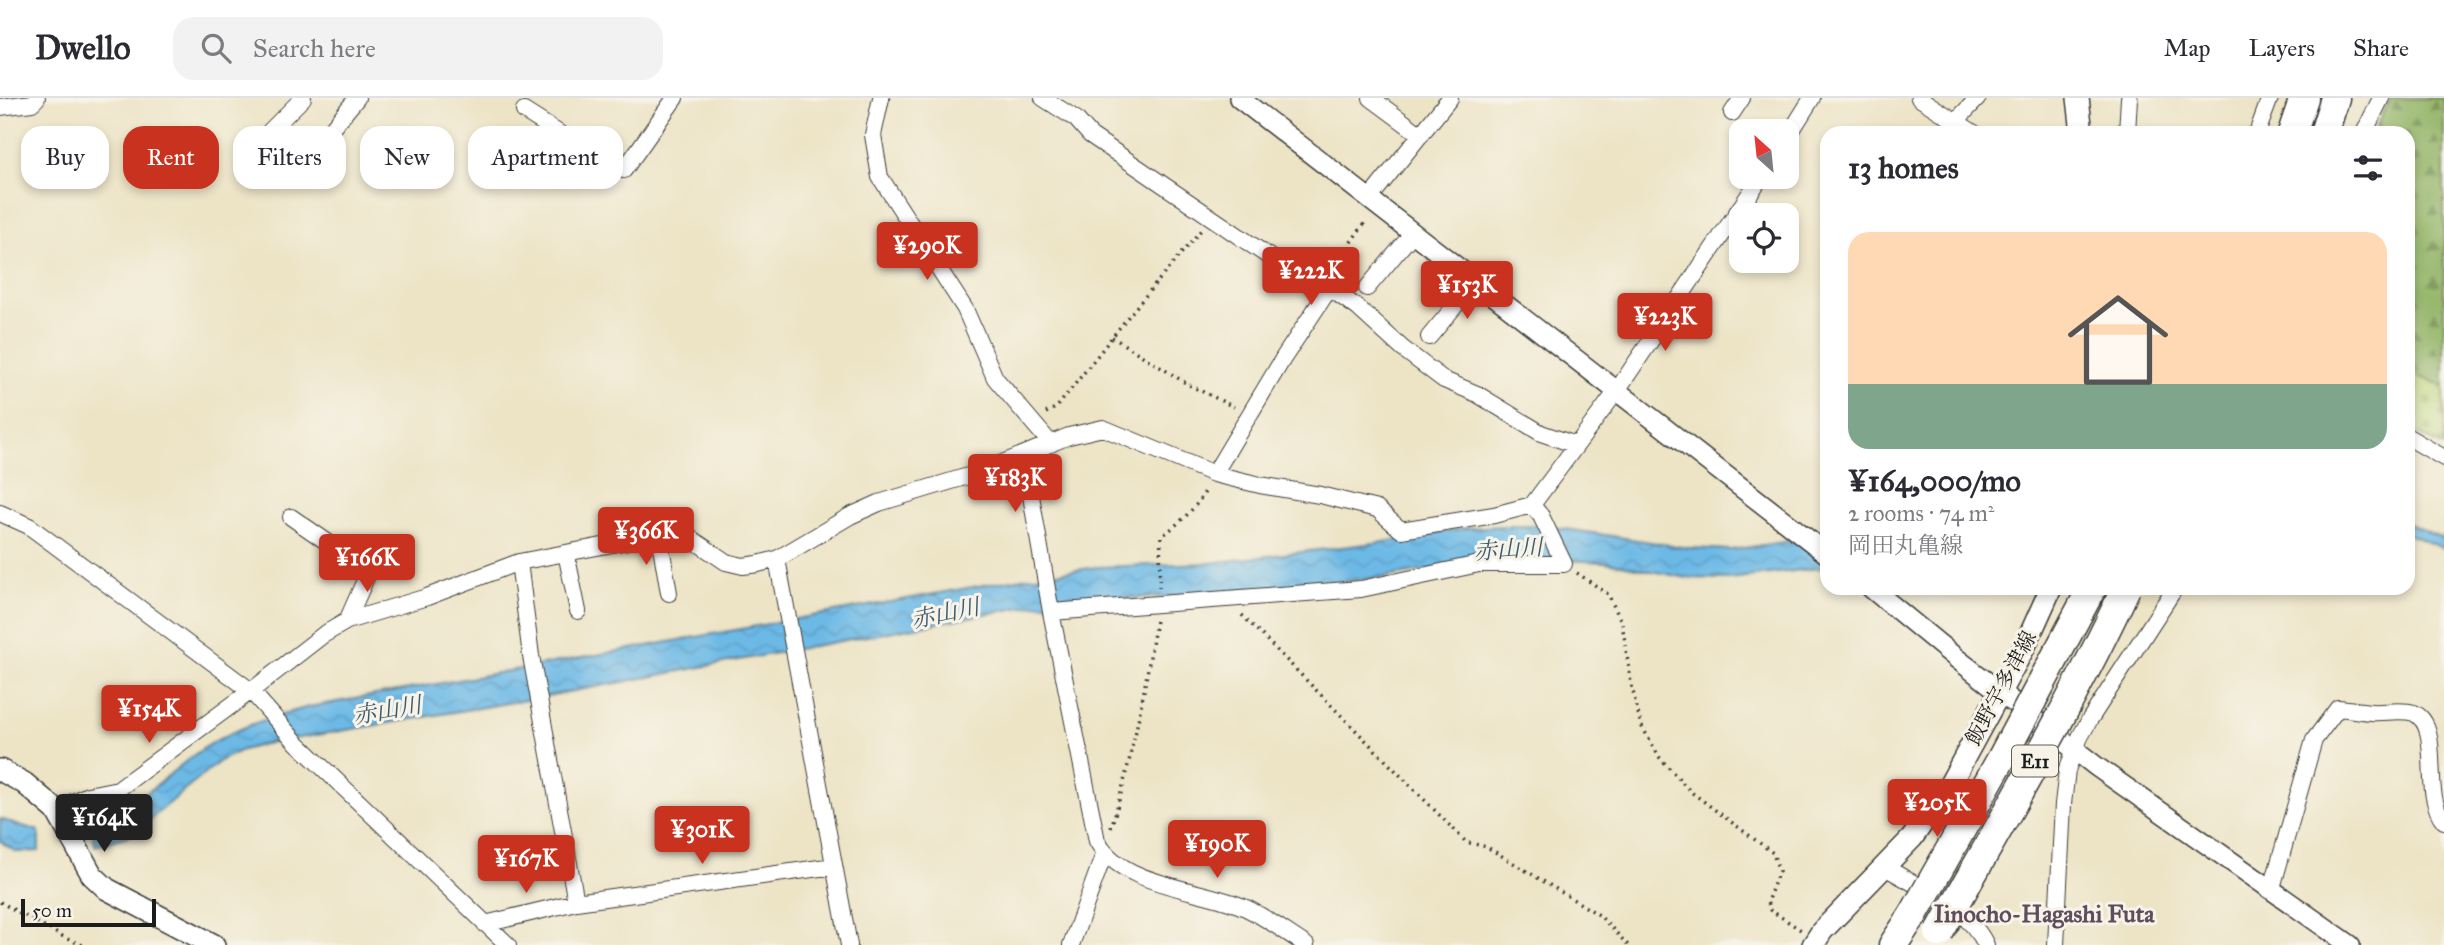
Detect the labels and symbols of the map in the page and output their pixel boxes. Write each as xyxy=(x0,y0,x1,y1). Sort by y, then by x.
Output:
north arrow xyxy=(1729,119,1799,189)
pin: ¥290K xyxy=(878,222,976,282)
pin: ¥222K xyxy=(1262,248,1360,307)
pin: ¥153K xyxy=(1418,262,1516,321)
pin: ¥223K xyxy=(1616,294,1714,353)
pin: ¥183K xyxy=(966,454,1064,514)
pin: ¥366K xyxy=(597,508,695,567)
water label: 赤山川 xyxy=(1473,532,1546,565)
pin: ¥166K xyxy=(318,534,416,594)
water label: 赤山川 xyxy=(908,592,985,634)
street label: 飯野宇多津線 xyxy=(1960,626,2042,750)
pin: ¥154K xyxy=(100,686,198,745)
water label: 赤山川 xyxy=(351,690,426,730)
road number: E11 xyxy=(2012,746,2058,776)
pin: ¥205K xyxy=(1888,780,1986,839)
pin: ¥164K xyxy=(55,794,153,854)
pin: ¥301K xyxy=(653,806,751,866)
pin: ¥190K xyxy=(1168,820,1266,880)
pin: ¥167K xyxy=(477,836,575,895)
scale bar xyxy=(21,896,156,928)
district label: Iinocho-Hagashi Futa xyxy=(1934,899,2155,929)

